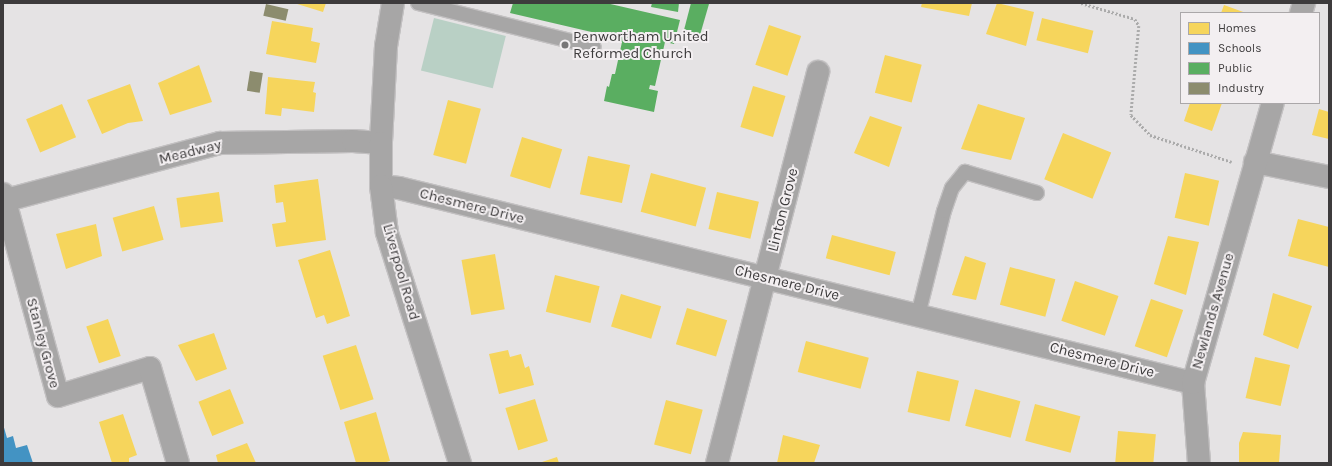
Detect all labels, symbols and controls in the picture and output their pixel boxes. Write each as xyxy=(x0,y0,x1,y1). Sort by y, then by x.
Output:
legend xyxy=(1180,12,1320,104)
text: Homes xyxy=(1218,21,1256,35)
place label: Penwortham United Reformed Church xyxy=(573,27,709,62)
marker: Penwortham United Reformed Church xyxy=(560,40,570,50)
text: Schools xyxy=(1218,41,1261,55)
text: Public xyxy=(1218,61,1252,75)
text: Industry xyxy=(1218,81,1264,95)
street label: Meadway xyxy=(157,136,223,168)
street label: Linton Grove xyxy=(764,166,802,254)
street label: Chesmere Drive xyxy=(418,184,526,228)
street label: Liverpool Road xyxy=(379,222,423,322)
street label: Newlands Avenue xyxy=(1188,251,1238,371)
street label: Chesmere Drive xyxy=(733,261,841,305)
street label: Stanley Grove xyxy=(22,296,64,390)
street label: Chesmere Drive xyxy=(1048,338,1156,382)

